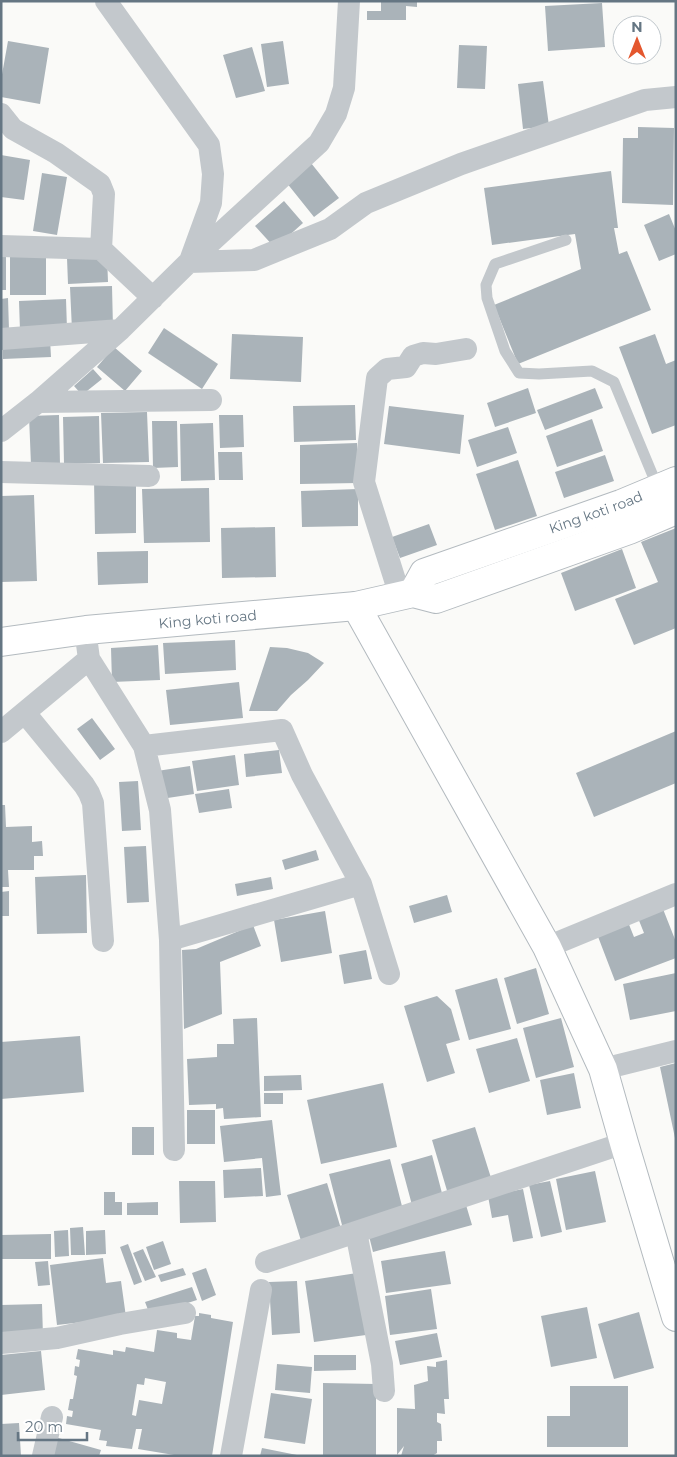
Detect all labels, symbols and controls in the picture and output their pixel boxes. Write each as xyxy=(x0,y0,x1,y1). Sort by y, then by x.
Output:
north arrow xyxy=(612,15,662,65)
text: N xyxy=(631,18,643,36)
street label: King koti road xyxy=(547,487,645,538)
street label: King koti road xyxy=(158,606,257,633)
scale bar xyxy=(18,1410,86,1442)
text: 20 m xyxy=(25,1417,63,1436)

